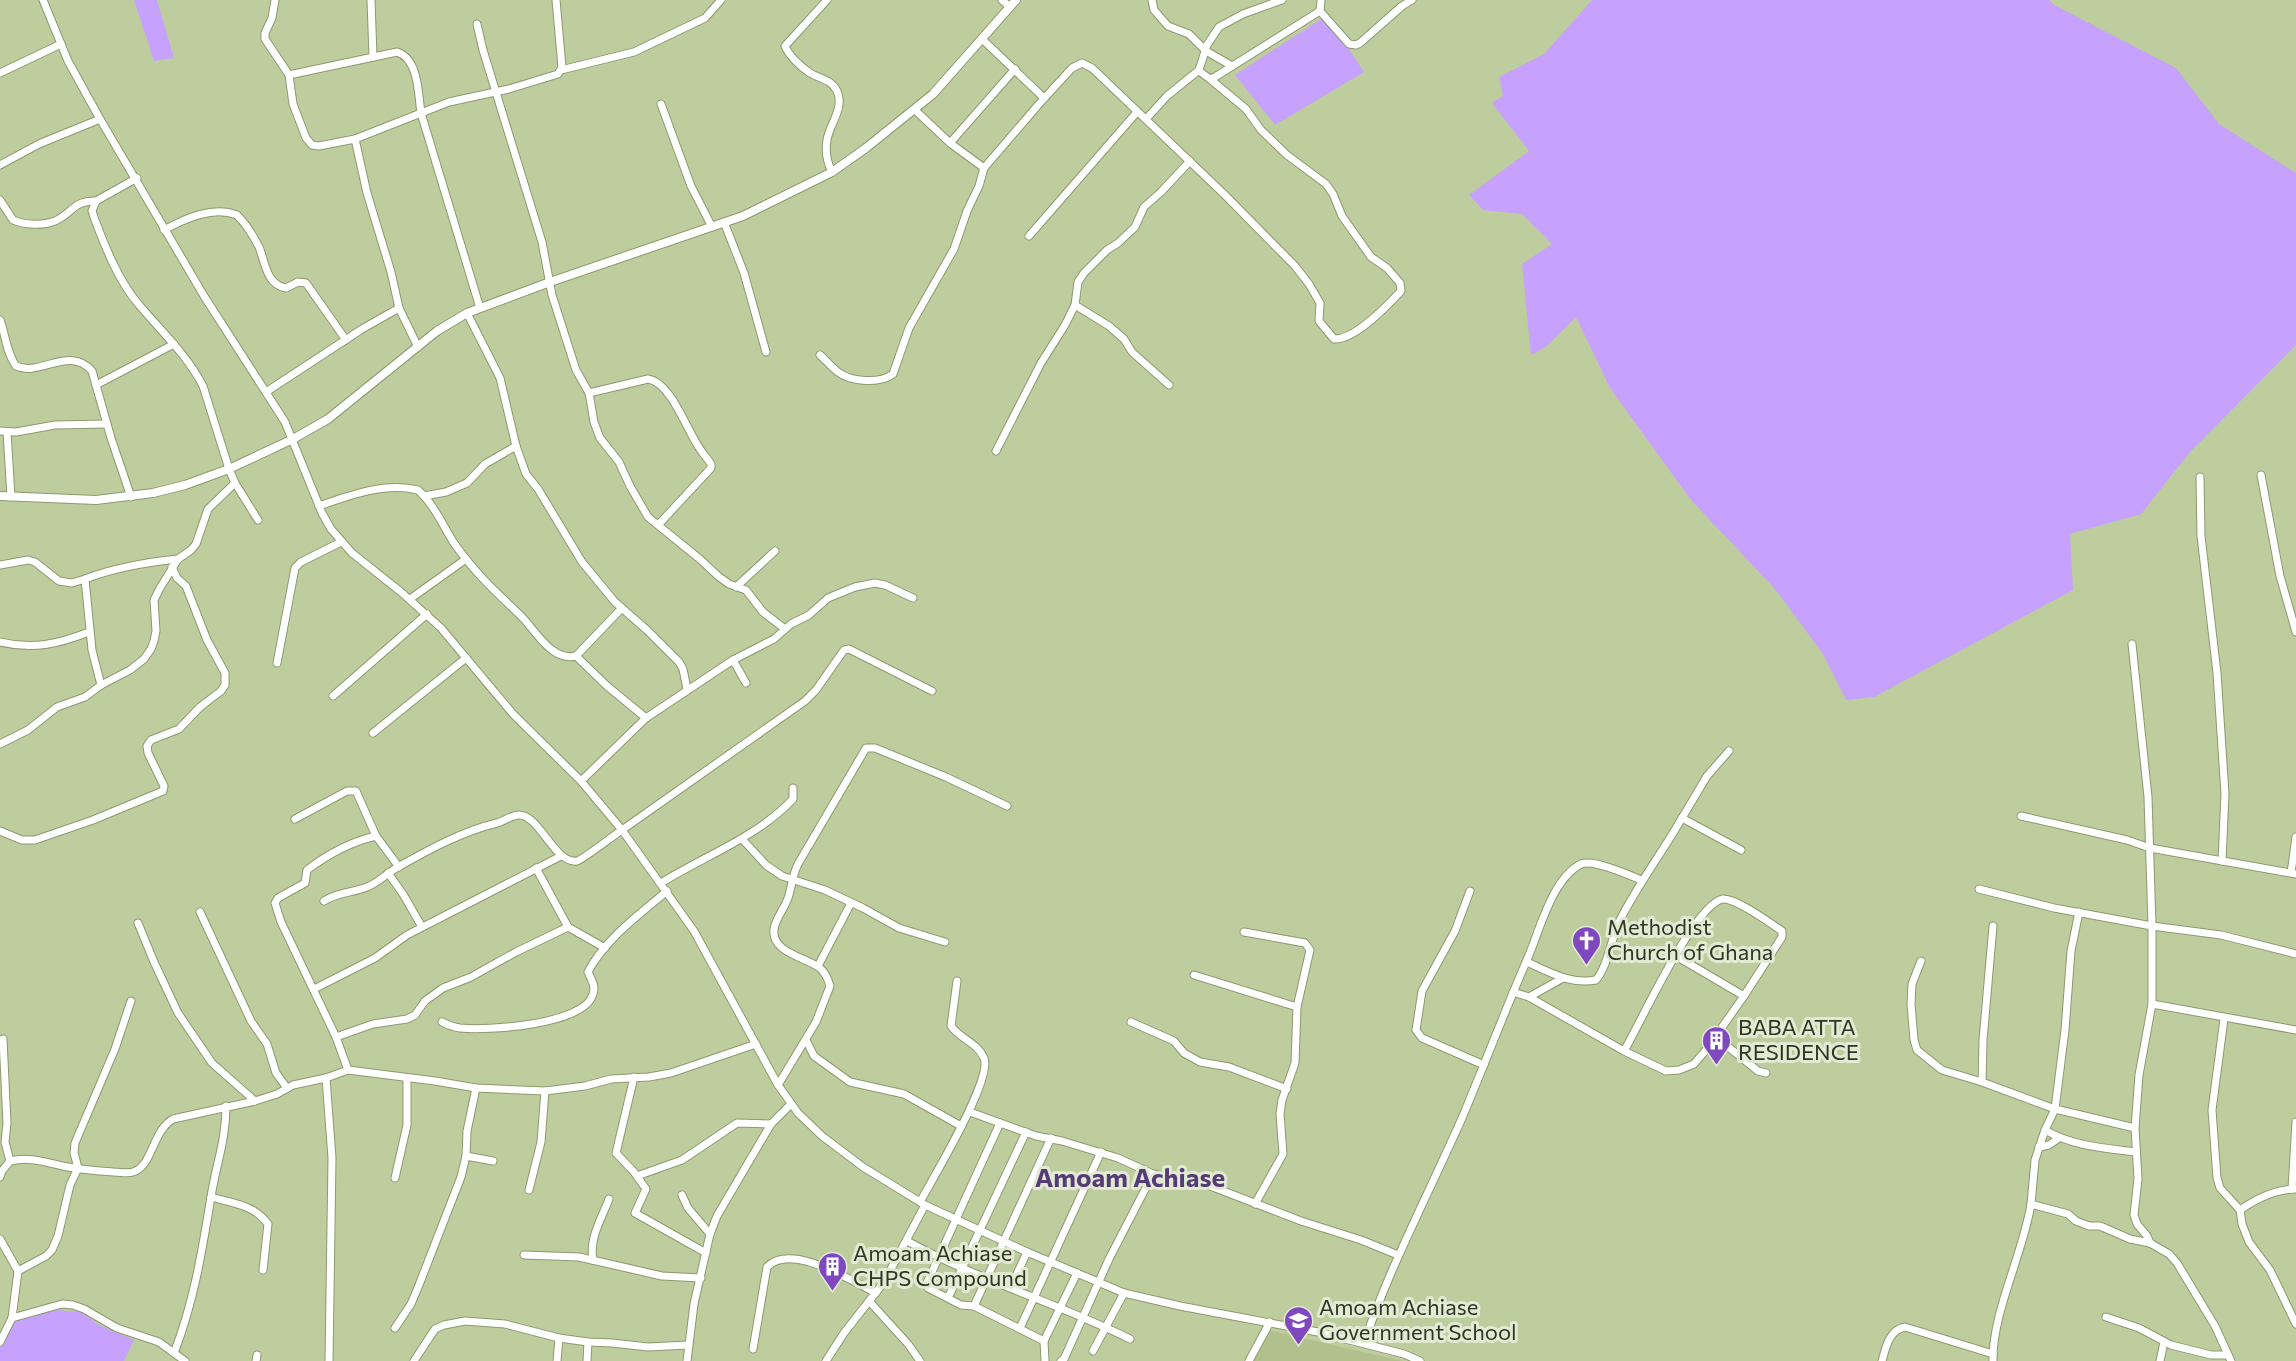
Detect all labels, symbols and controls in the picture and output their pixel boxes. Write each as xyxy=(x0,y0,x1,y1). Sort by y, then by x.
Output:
place label: Methodist Church of Ghana xyxy=(1607,913,1773,965)
church icon: Methodist Church of Ghana xyxy=(1570,924,1602,966)
place label: BABA ATTA RESIDENCE xyxy=(1738,1013,1859,1065)
building icon: BABA ATTA RESIDENCE xyxy=(1701,1024,1733,1066)
district label: Amoam Achiase xyxy=(1035,1161,1225,1192)
place label: Amoam Achiase CHPS Compound xyxy=(853,1239,1027,1291)
building icon: Amoam Achiase CHPS Compound xyxy=(816,1250,848,1292)
place label: Amoam Achiase Government School xyxy=(1319,1293,1517,1345)
school or university icon: Amoam Achiase Government School xyxy=(1282,1304,1314,1346)

